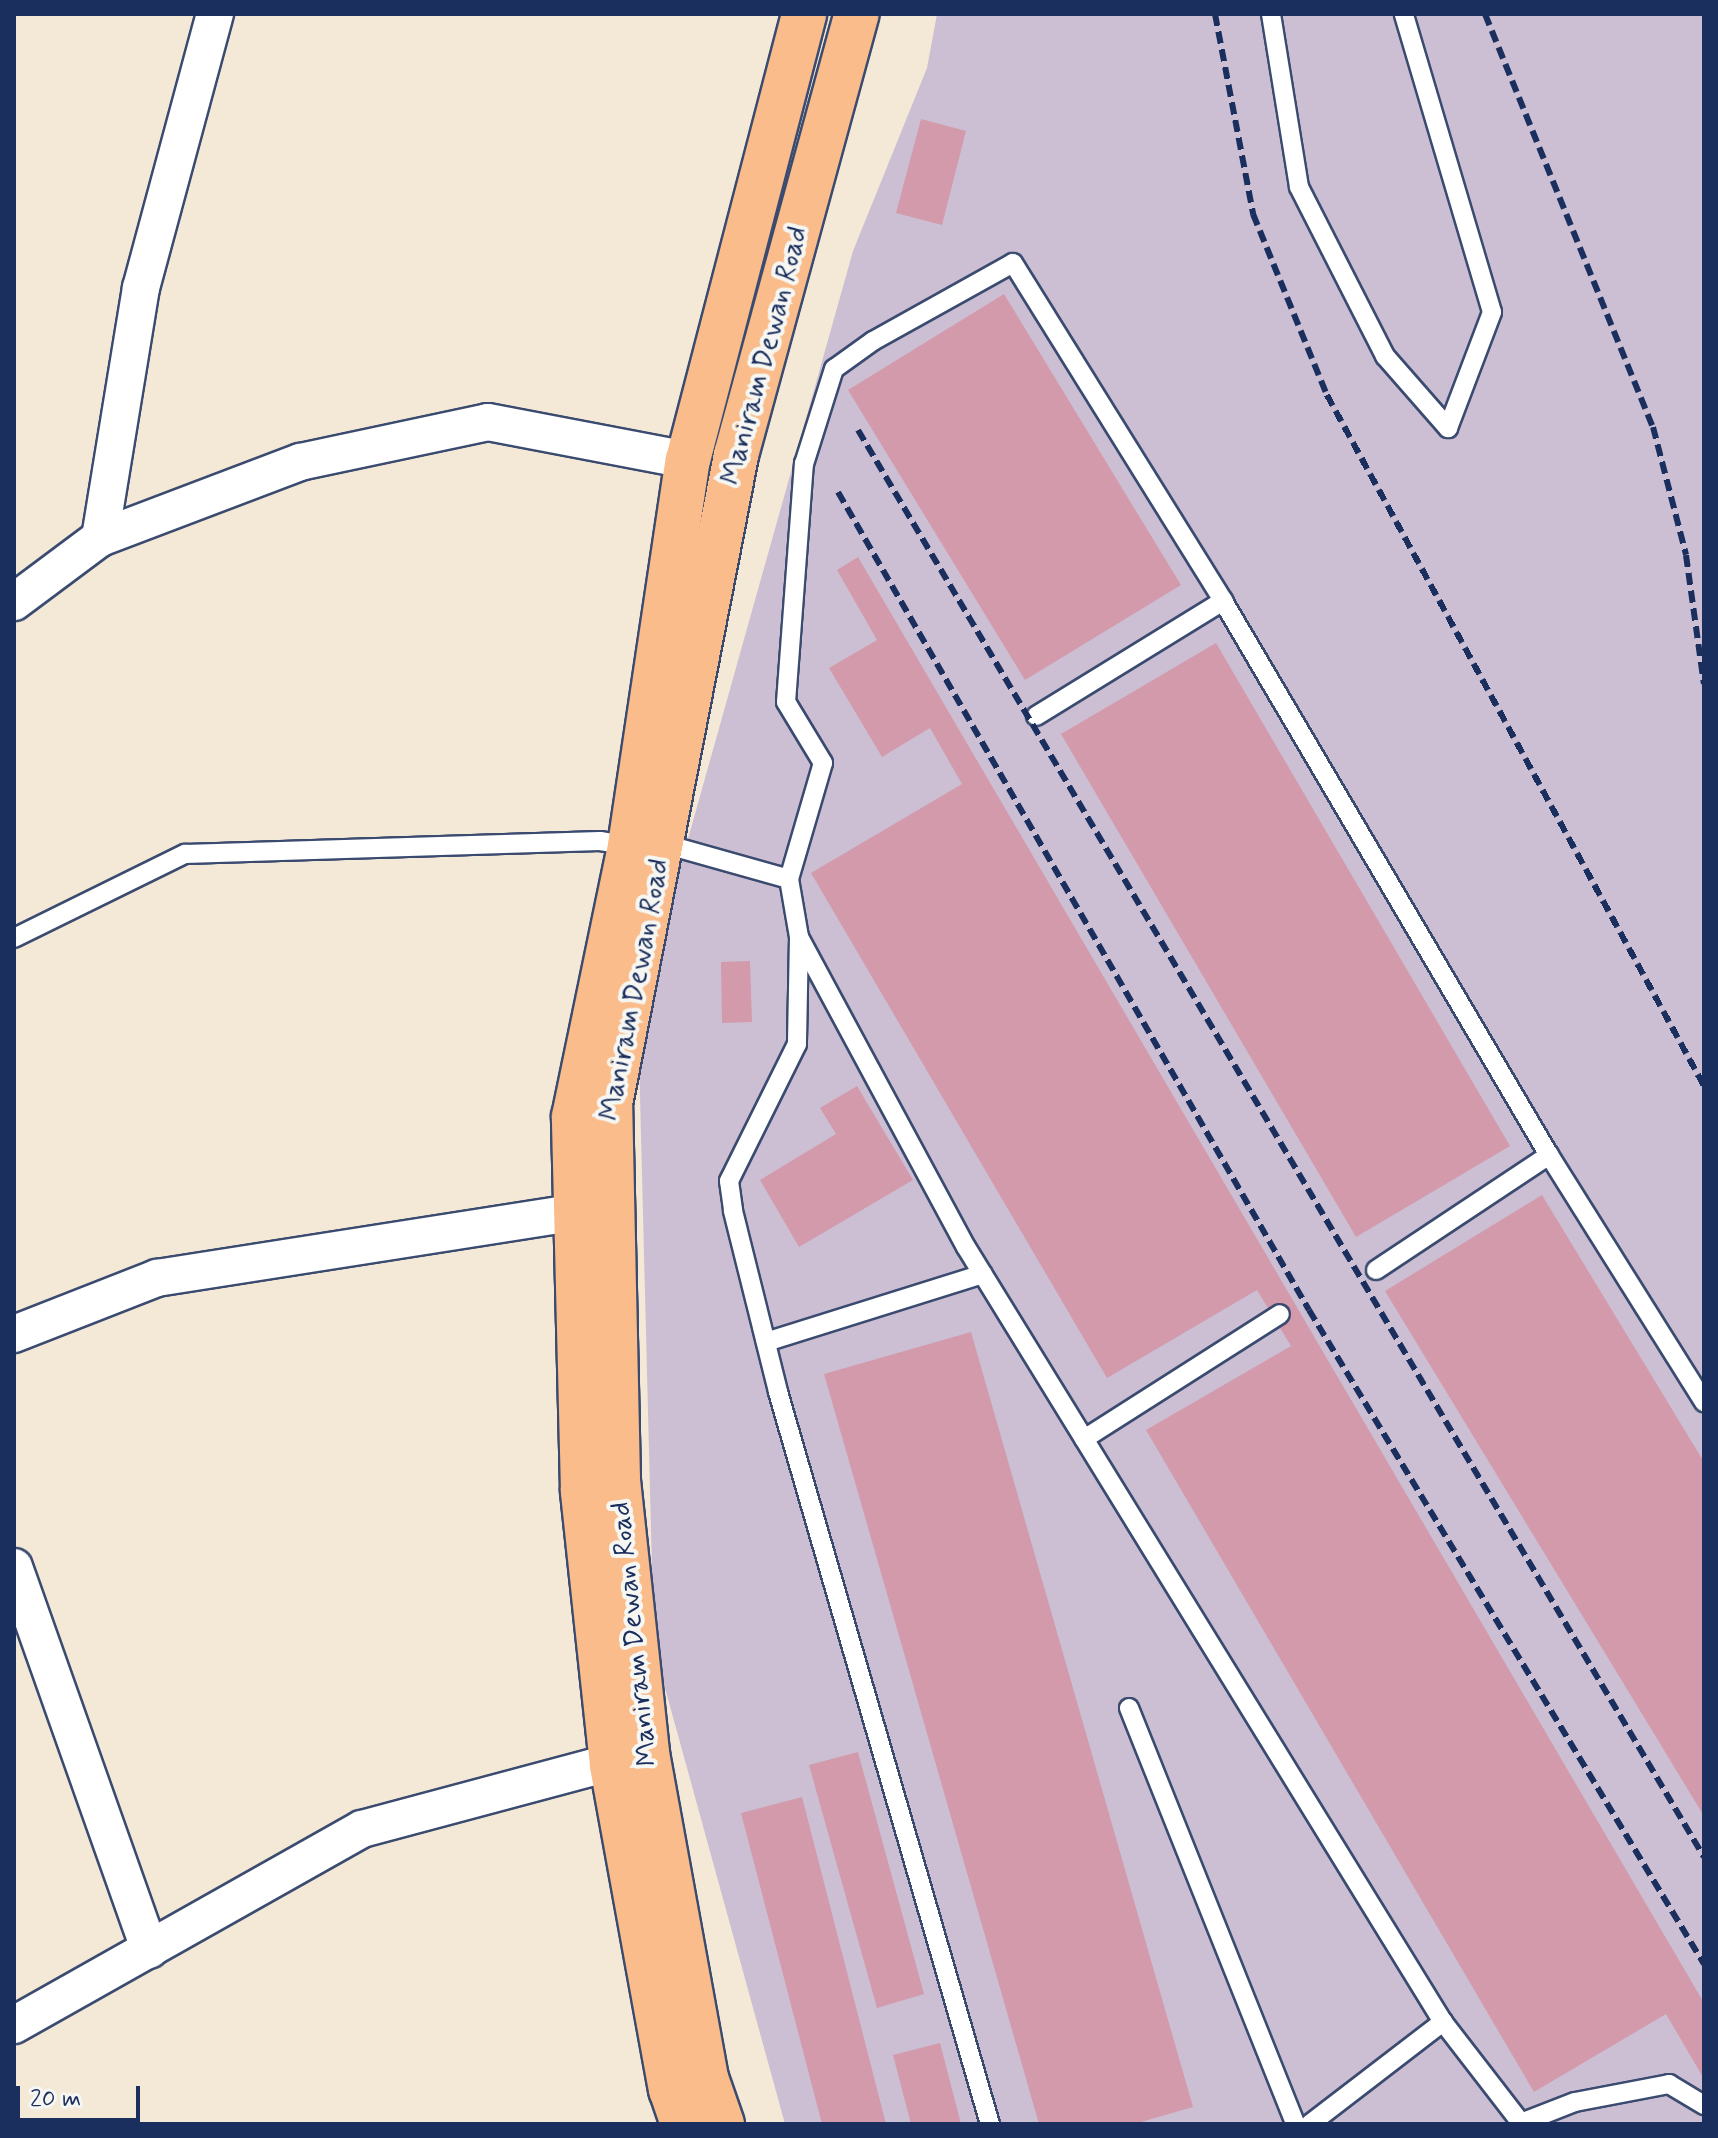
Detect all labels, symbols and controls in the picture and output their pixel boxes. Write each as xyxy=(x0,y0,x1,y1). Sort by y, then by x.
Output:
street label: Maniram Dewan Road xyxy=(715,221,817,491)
street label: Maniram Dewan Road xyxy=(594,854,678,1126)
street label: Maniram Dewan Road xyxy=(604,1498,666,1770)
scale bar xyxy=(20,2070,144,2120)
text: 20 m xyxy=(30,2084,81,2115)

